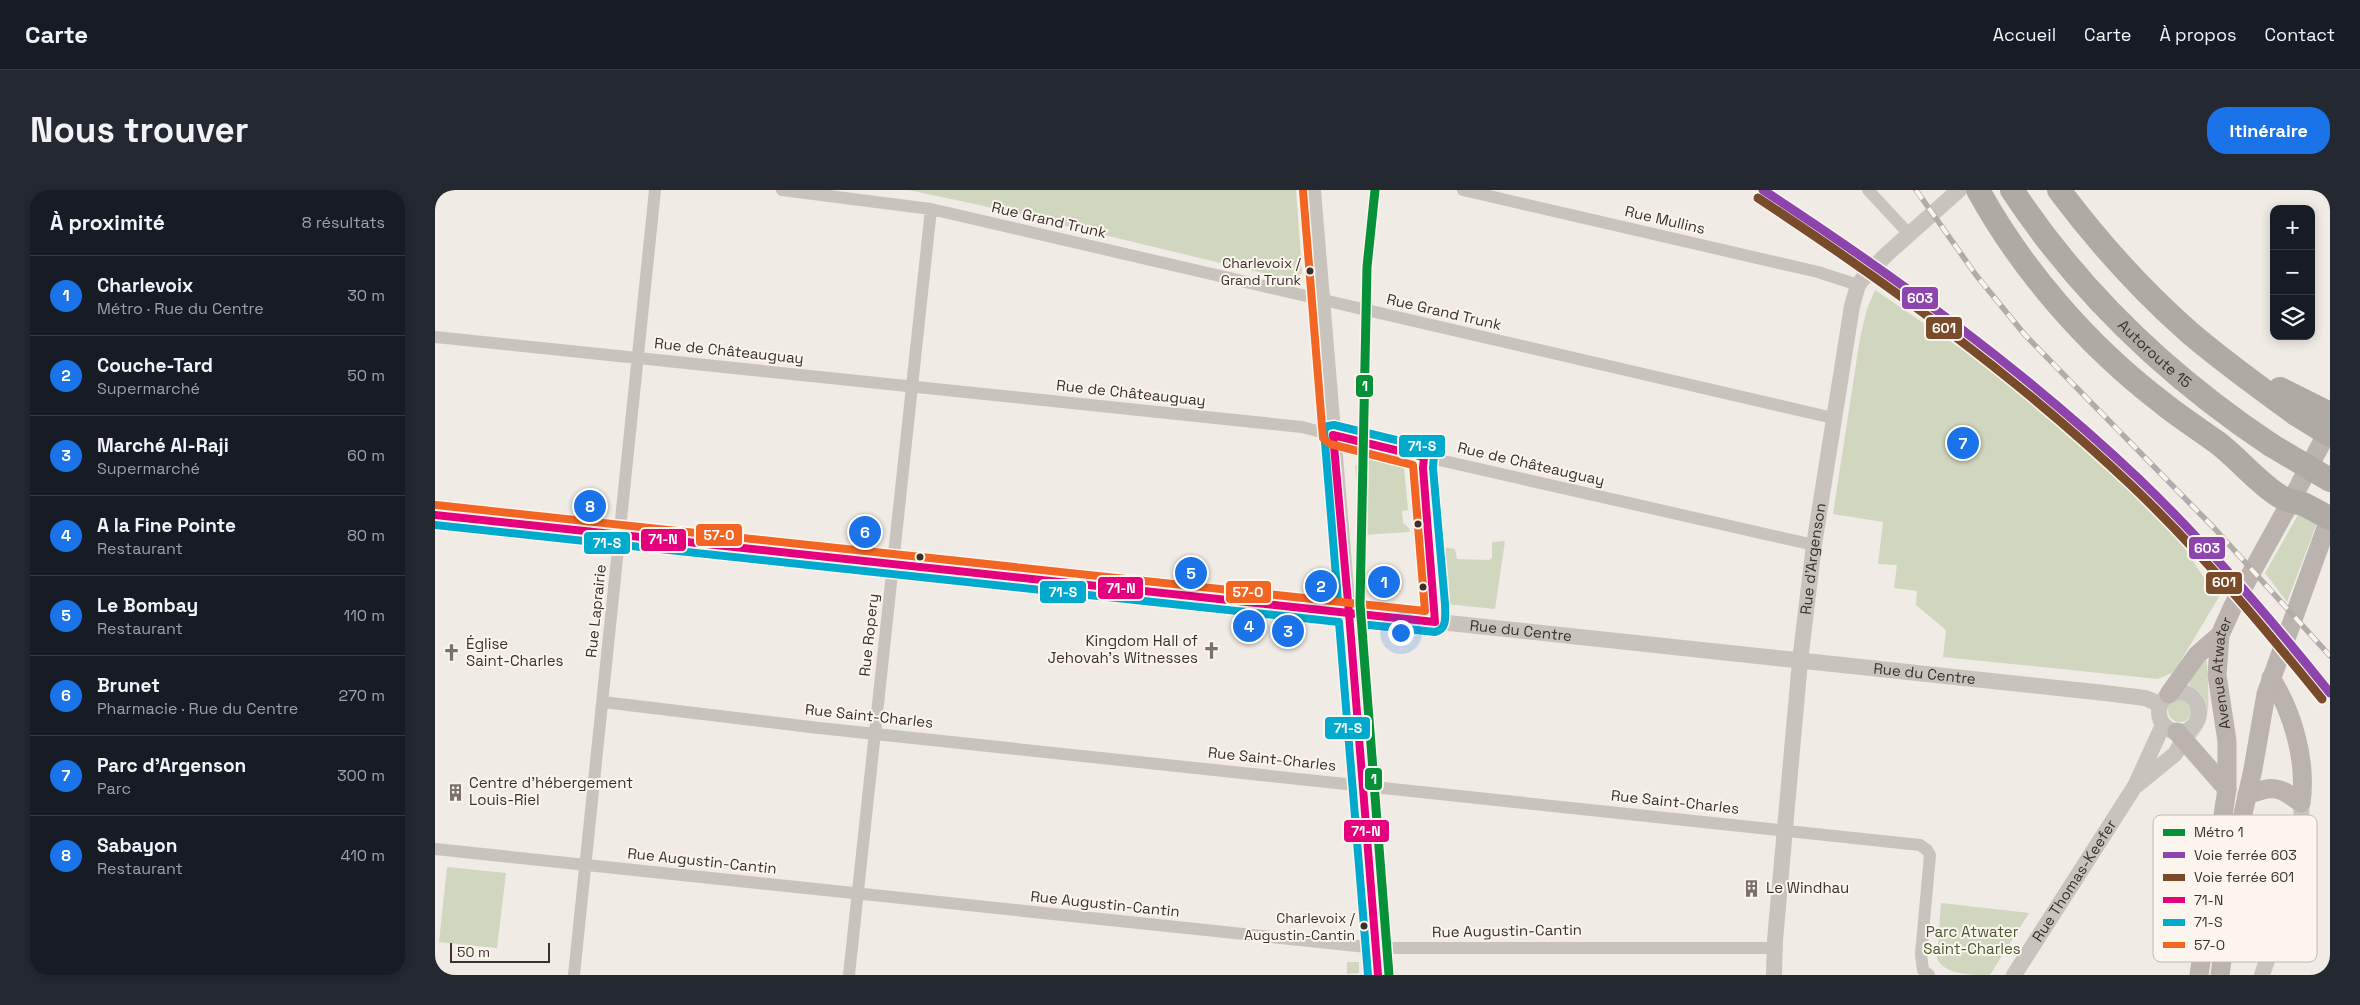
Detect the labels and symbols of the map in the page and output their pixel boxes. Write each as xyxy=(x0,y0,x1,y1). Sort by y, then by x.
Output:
street label: Rue Grand Trunk xyxy=(990,197,1108,242)
street label: Rue Mullins xyxy=(1623,201,1707,238)
place label: Charlevoix / Grand Trunk xyxy=(1221,254,1302,289)
marker: Charlevoix / Grand Trunk xyxy=(1305,266,1315,276)
line badge: 603 xyxy=(1901,286,1939,310)
street label: Rue Grand Trunk xyxy=(1385,289,1503,334)
text: 603 xyxy=(1907,289,1933,307)
street label: Autoroute 15 xyxy=(2114,315,2196,392)
line badge: 601 xyxy=(1925,316,1963,340)
text: 601 xyxy=(1932,319,1956,337)
street label: Rue de Châteauguay xyxy=(653,333,805,368)
line badge: 1 xyxy=(1355,374,1374,398)
street label: Rue de Châteauguay xyxy=(1055,375,1207,410)
text: 1 xyxy=(1362,377,1368,395)
pin: 7 xyxy=(1947,424,1979,462)
line badge: 71-S xyxy=(1398,434,1446,458)
text: 71-S xyxy=(1408,437,1437,455)
street label: Rue de Châteauguay xyxy=(1456,437,1606,490)
pin: 8 xyxy=(574,487,606,525)
street label: Rue d'Argenson xyxy=(1796,502,1830,616)
pin: 6 xyxy=(849,513,881,551)
unlabelled marker xyxy=(1413,519,1423,529)
line badge: 57-O xyxy=(695,523,743,547)
text: 57-O xyxy=(704,526,734,544)
line badge: 71-N xyxy=(640,528,687,552)
text: 71-N xyxy=(648,530,678,548)
line badge: 71-S xyxy=(583,531,631,555)
text: 71-S xyxy=(593,534,622,552)
line badge: 603 xyxy=(2188,536,2226,560)
text: 603 xyxy=(2194,539,2220,557)
unlabelled marker xyxy=(915,552,925,562)
pin: 5 xyxy=(1175,554,1207,592)
street label: Rue Laprairie xyxy=(581,563,610,659)
pin: 1 xyxy=(1368,563,1400,601)
pin: 2 xyxy=(1305,567,1337,605)
line badge: 601 xyxy=(2205,571,2243,595)
text: 601 xyxy=(2212,573,2236,591)
line badge: 71-N xyxy=(1097,576,1144,600)
text: 71-N xyxy=(1106,579,1136,597)
line badge: 71-S xyxy=(1039,580,1087,604)
line badge: 57-O xyxy=(1225,580,1272,604)
unlabelled marker xyxy=(1418,582,1428,592)
text: 71-S xyxy=(1049,583,1078,601)
text: 57-O xyxy=(1233,583,1263,601)
street label: Rue Ropery xyxy=(855,592,882,677)
pin: 4 xyxy=(1233,607,1265,645)
pin: 3 xyxy=(1272,612,1304,650)
street label: Avenue Atwater xyxy=(2207,613,2236,731)
street label: Rue du Centre xyxy=(1469,615,1573,645)
your location xyxy=(1388,620,1414,646)
place label: Kingdom Hall of Jehovah's Witnesses xyxy=(1047,631,1198,667)
place label: Église Saint-Charles xyxy=(466,634,564,670)
church icon: Kingdom Hall of Jehovah's Witnesses xyxy=(1202,640,1222,660)
church icon: Église Saint-Charles xyxy=(442,643,462,663)
street label: Rue du Centre xyxy=(1872,658,1977,688)
street label: Rue Saint-Charles xyxy=(804,699,934,732)
line badge: 71-S xyxy=(1324,716,1371,740)
text: 71-S xyxy=(1334,719,1363,737)
street label: Rue Saint-Charles xyxy=(1207,742,1337,775)
line badge: 1 xyxy=(1364,767,1383,791)
text: 1 xyxy=(1371,770,1377,788)
place label: Centre d'hébergement Louis-Riel xyxy=(469,773,633,809)
building icon: Centre d'hébergement Louis-Riel xyxy=(445,782,465,802)
street label: Rue Saint-Charles xyxy=(1610,785,1740,818)
street label: Rue Thomas-Keefer xyxy=(2028,815,2120,945)
legend xyxy=(2153,815,2317,962)
line badge: 71-N xyxy=(1343,819,1390,843)
text: 71-N xyxy=(1351,822,1381,840)
text: Métro 1 xyxy=(2194,823,2244,841)
street label: Rue Augustin-Cantin xyxy=(626,843,778,878)
text: Voie ferrée 603 xyxy=(2194,846,2297,864)
text: Voie ferrée 601 xyxy=(2194,868,2294,886)
building icon: Le Windhau xyxy=(1742,878,1762,898)
place label: Le Windhau xyxy=(1766,878,1849,897)
street label: Rue Augustin-Cantin xyxy=(1029,886,1181,921)
text: 71-N xyxy=(2194,891,2223,909)
place label: Charlevoix / Augustin-Cantin xyxy=(1244,909,1356,944)
text: 71-S xyxy=(2194,913,2223,931)
street label: Rue Augustin-Cantin xyxy=(1432,920,1582,941)
marker: Charlevoix / Augustin-Cantin xyxy=(1359,921,1369,931)
park label: Parc Atwater Saint-Charles xyxy=(1923,922,2021,958)
text: 57-O xyxy=(2194,936,2225,954)
scale bar xyxy=(450,940,550,963)

